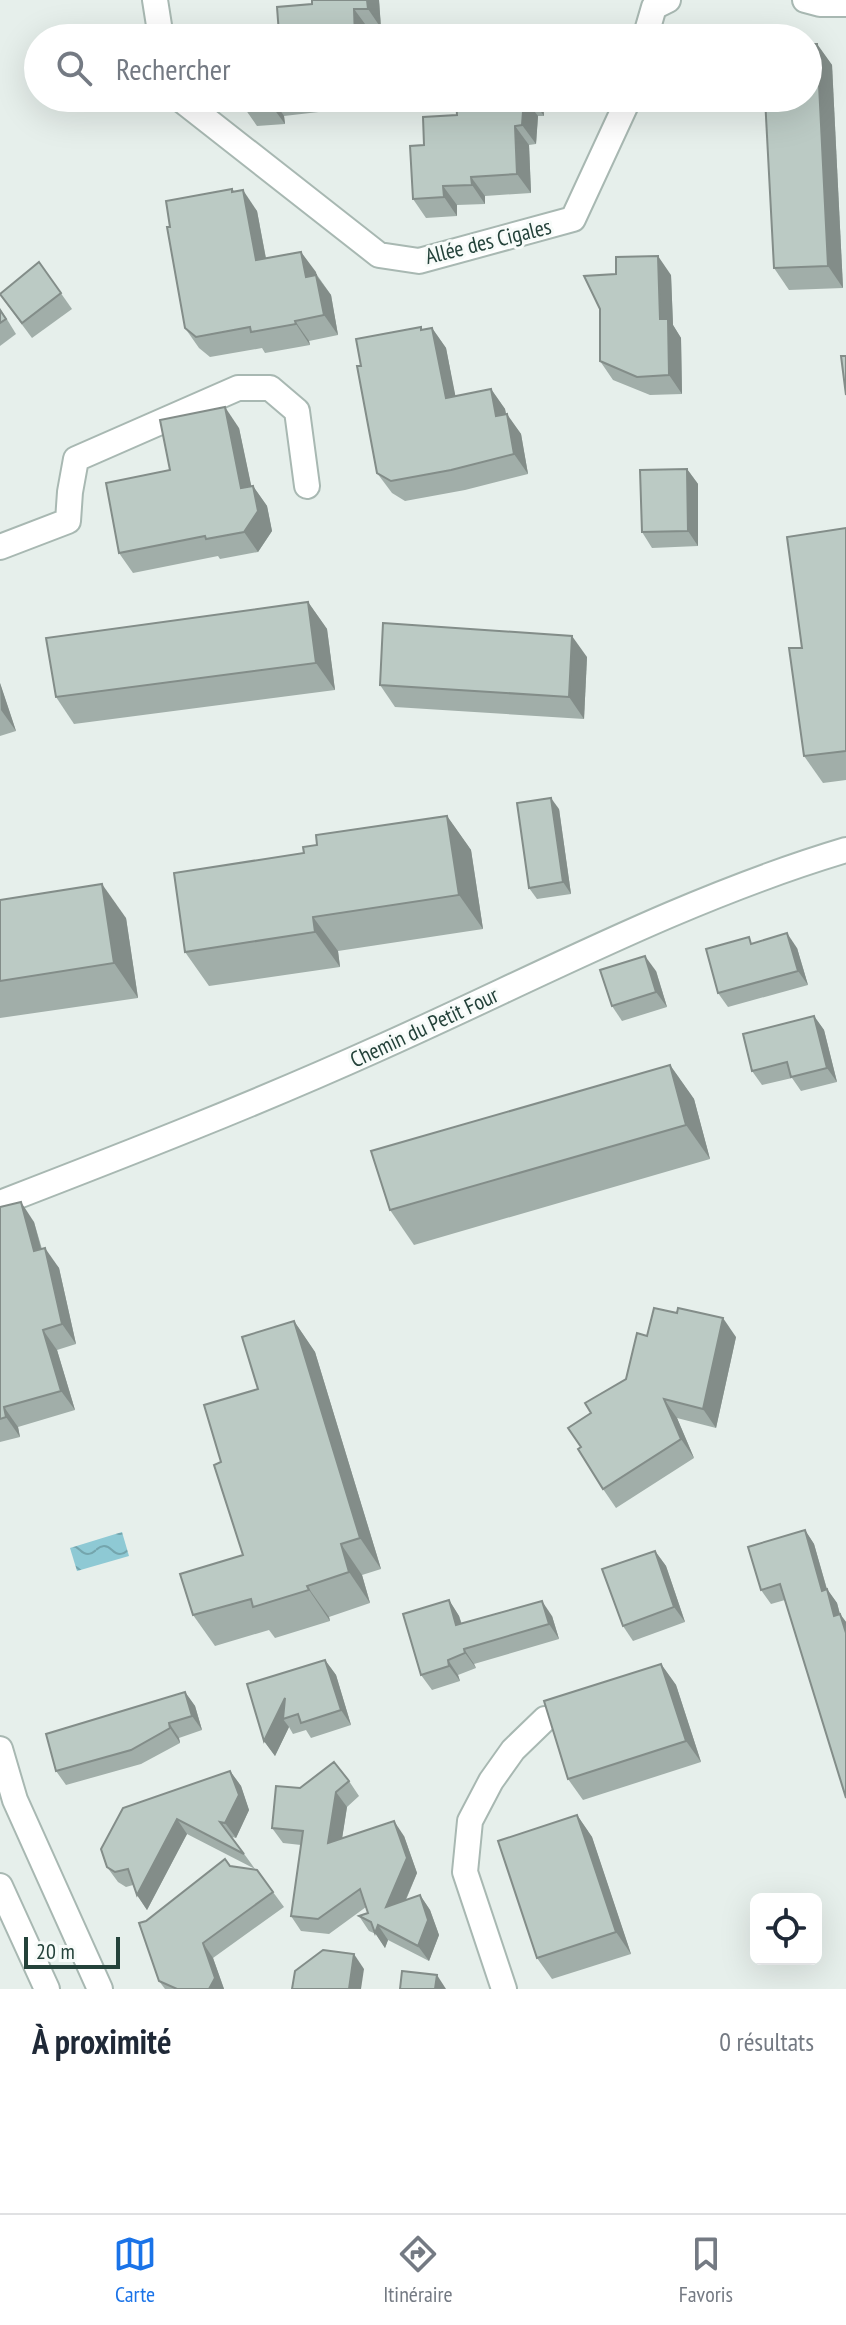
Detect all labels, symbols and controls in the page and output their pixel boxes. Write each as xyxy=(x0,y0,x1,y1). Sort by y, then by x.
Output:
search box xyxy=(24,24,822,112)
icon: search xyxy=(52,46,96,90)
text: Rechercher xyxy=(116,49,230,88)
street label: Allée des Cigales xyxy=(422,212,554,270)
street label: Chemin du Petit Four xyxy=(346,980,502,1074)
map controls xyxy=(750,1893,822,1965)
button: locate xyxy=(750,1893,822,1965)
scale bar xyxy=(24,1933,120,1969)
text: 20 m xyxy=(36,1937,75,1965)
text: À proximité xyxy=(32,2019,172,2063)
text: 0 résultats xyxy=(719,2025,814,2058)
tab: Carte xyxy=(113,2232,157,2308)
tab: Itinéraire xyxy=(383,2232,453,2308)
tab: Favoris xyxy=(679,2232,733,2308)

